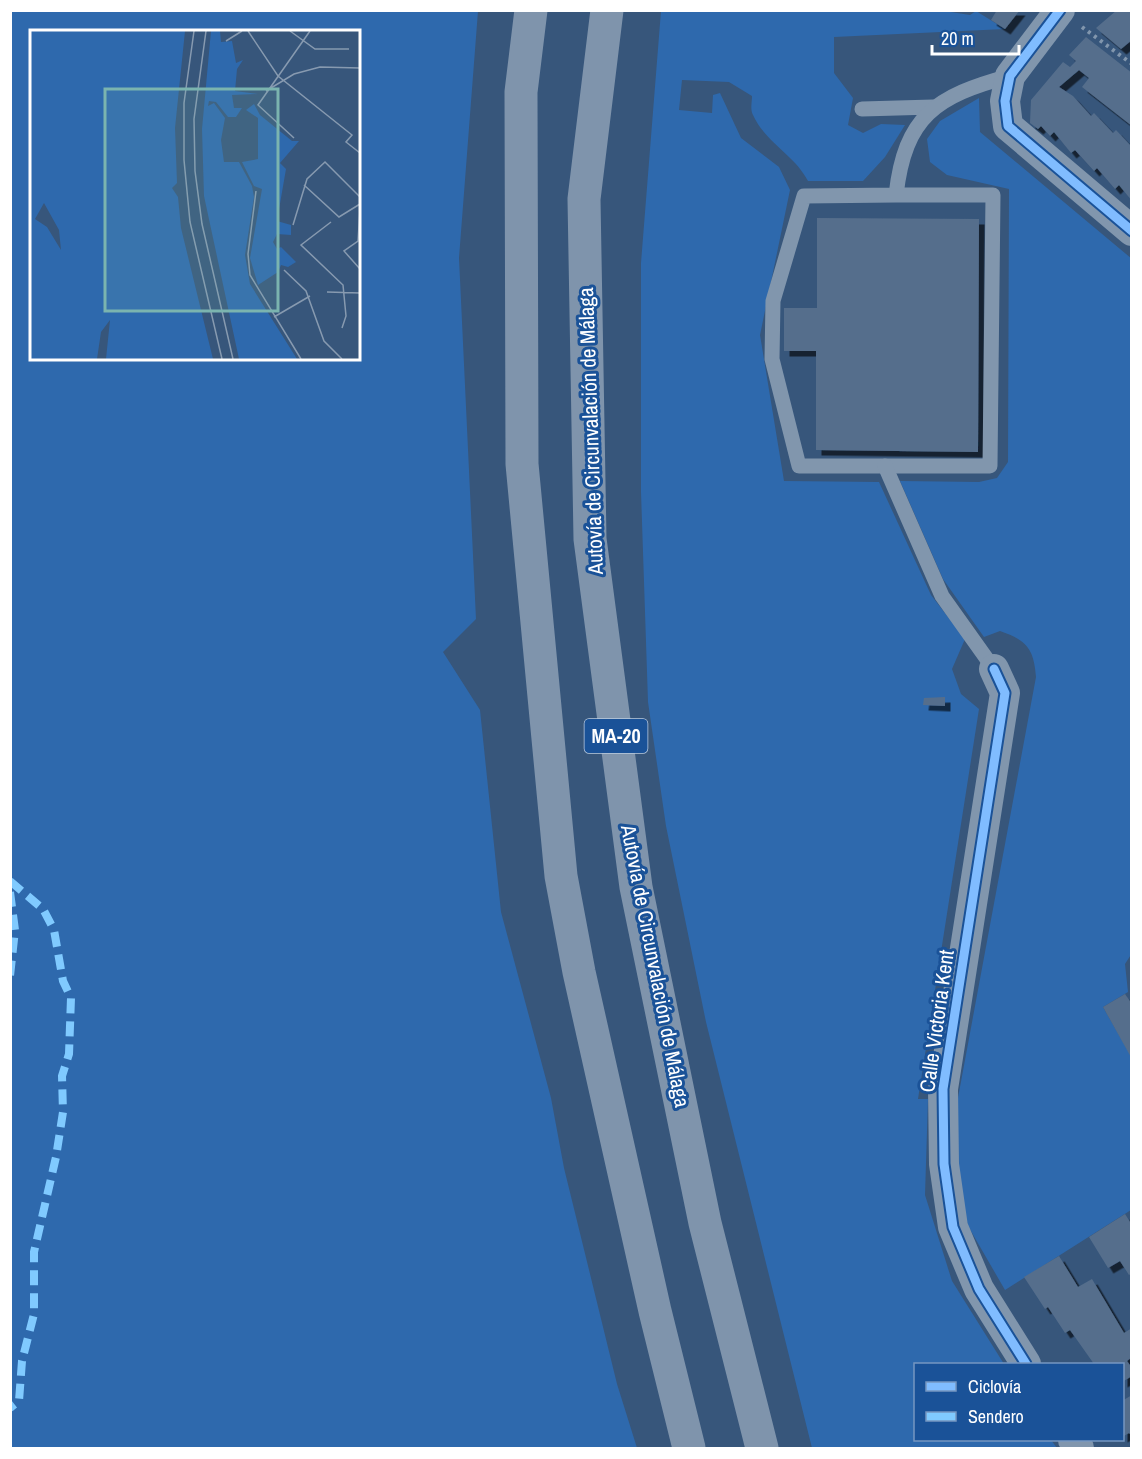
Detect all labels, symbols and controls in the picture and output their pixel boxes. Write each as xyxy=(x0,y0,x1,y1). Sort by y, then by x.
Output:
scale bar xyxy=(932,18,1019,56)
text: 20 m xyxy=(941,26,974,51)
inset map xyxy=(30,30,360,360)
street label: Autovía de Circunvalación de Málaga xyxy=(571,287,610,576)
road number: MA-20 xyxy=(584,719,648,753)
street label: Autovía de Circunvalación de Málaga xyxy=(614,821,697,1110)
street label: Calle Victoria Kent xyxy=(912,948,961,1094)
legend xyxy=(914,1363,1124,1441)
text: Ciclovía xyxy=(968,1374,1021,1399)
text: Sendero xyxy=(968,1404,1024,1429)

